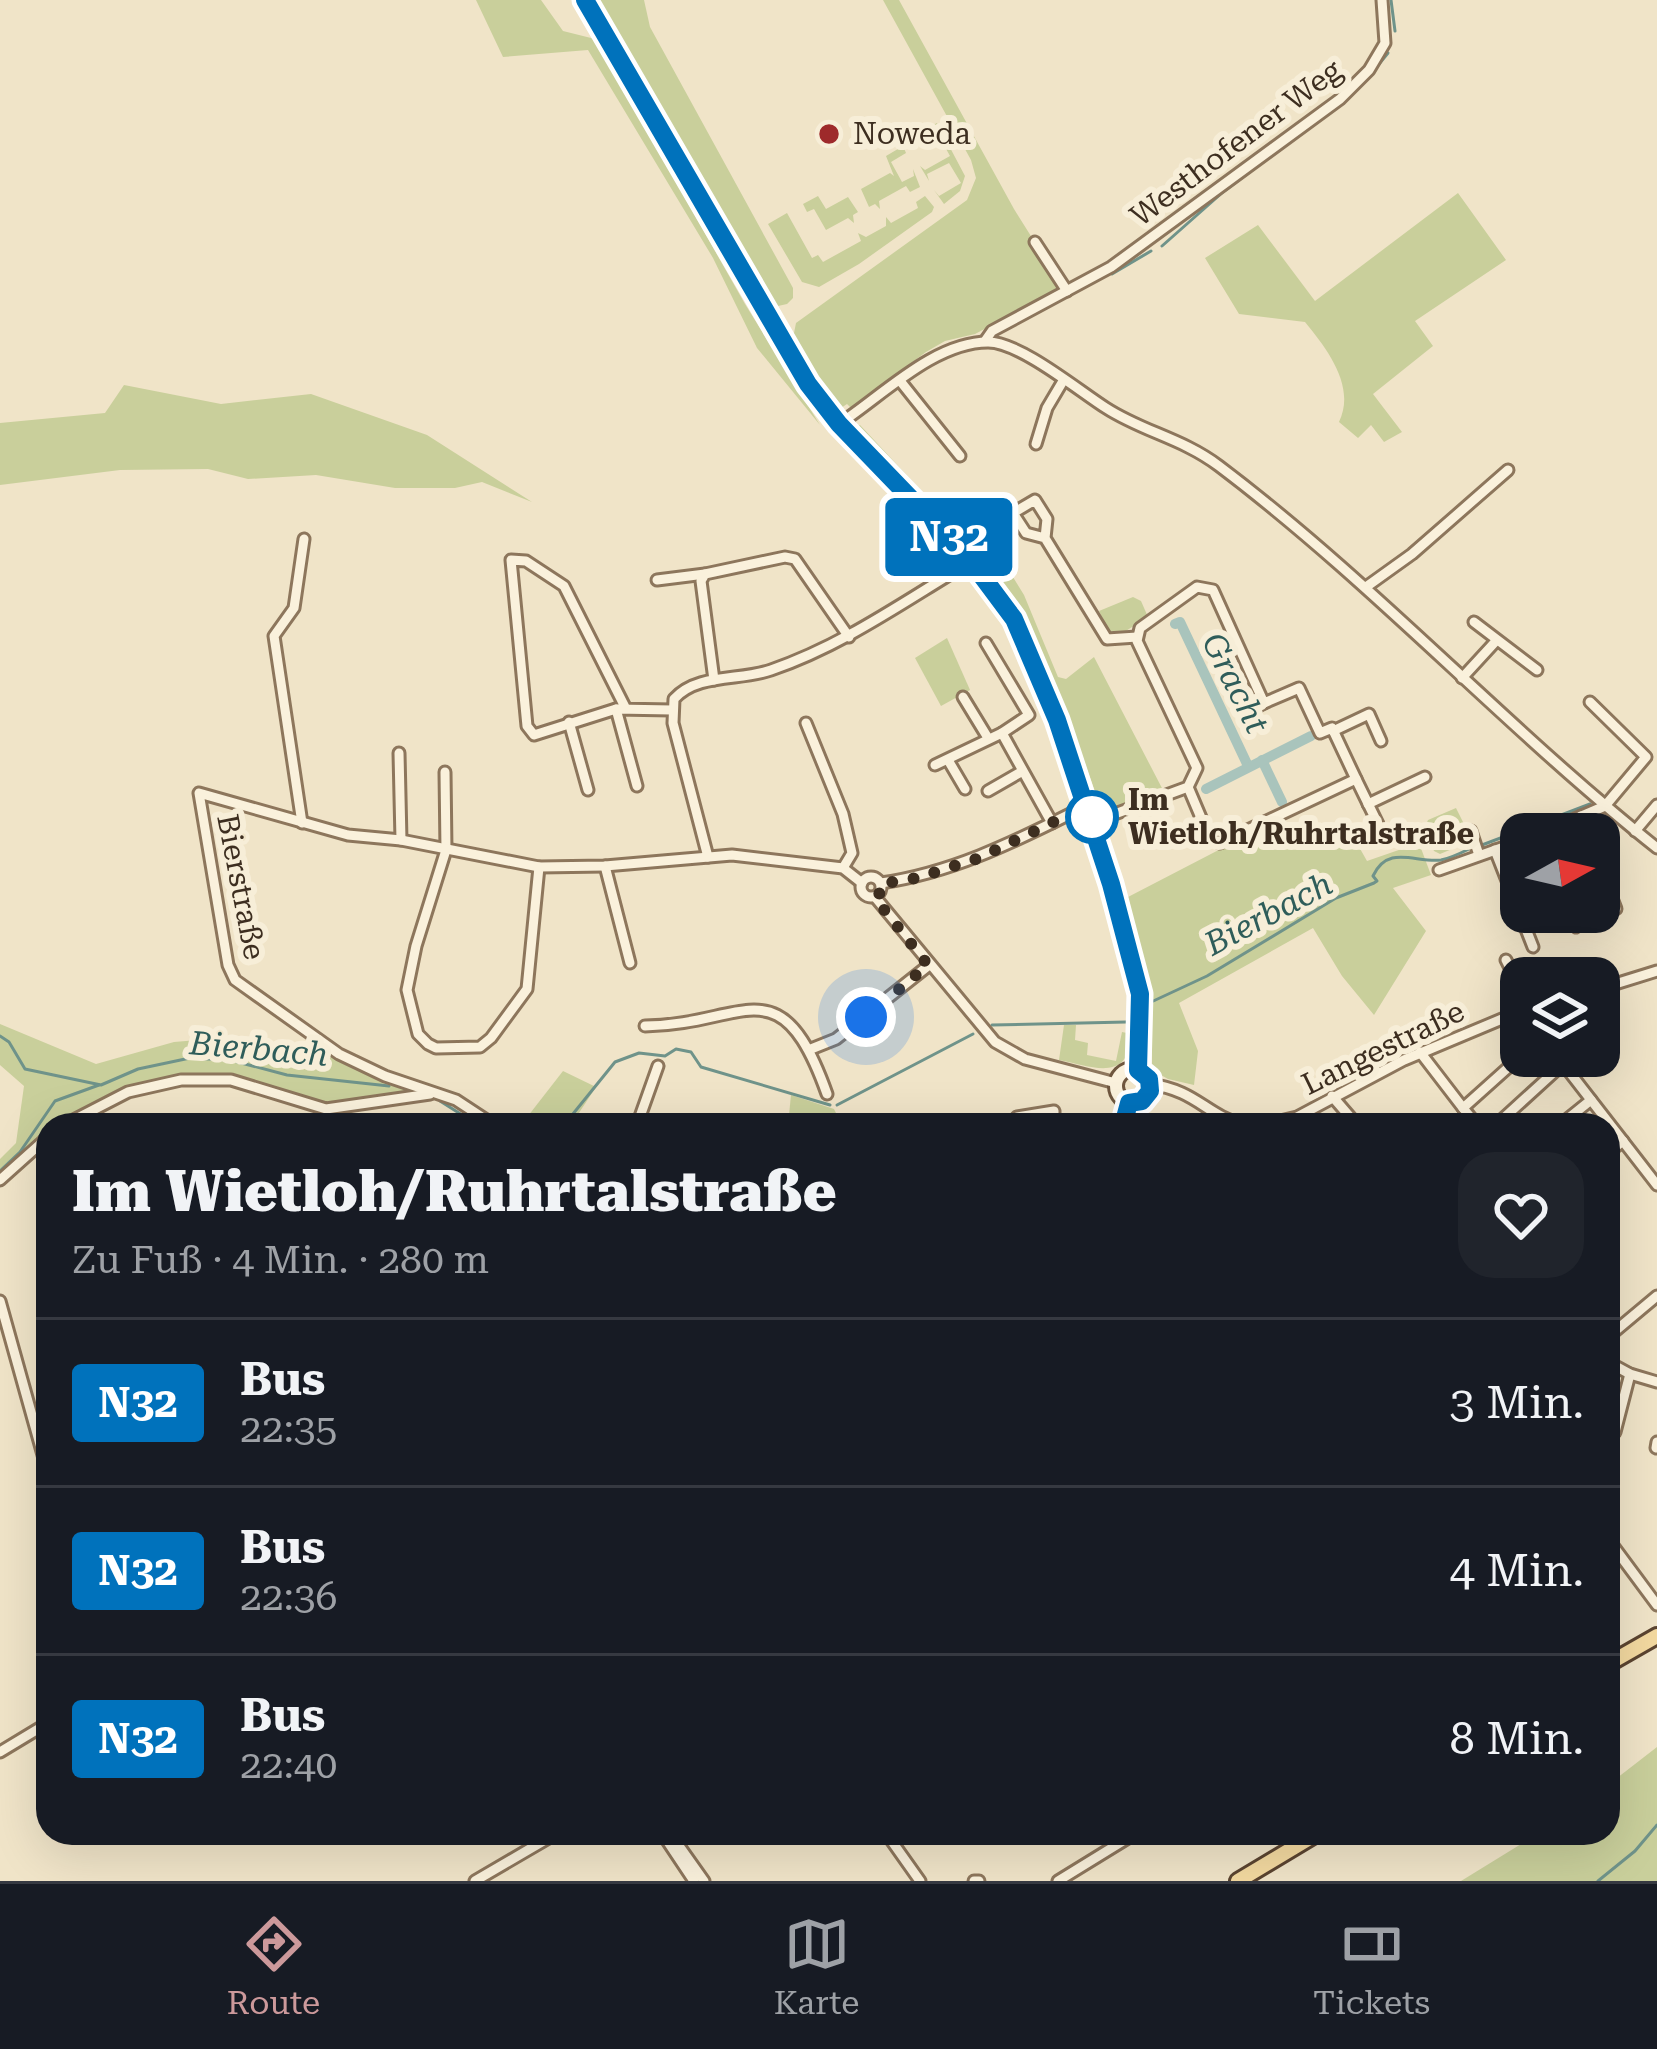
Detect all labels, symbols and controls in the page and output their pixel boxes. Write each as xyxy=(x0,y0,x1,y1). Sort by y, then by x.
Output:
street label: Westhofener Weg xyxy=(1123,52,1348,233)
place label: Noweda xyxy=(853,116,971,151)
marker: Noweda xyxy=(816,121,842,147)
line badge: N32 xyxy=(880,498,1018,576)
text: N32 xyxy=(909,512,989,561)
water label: Gracht xyxy=(1194,627,1278,741)
place label: Im Wietloh/Ruhrtalstraße xyxy=(1128,782,1474,851)
marker: Im Wietloh/Ruhrtalstraße xyxy=(1067,792,1117,842)
street label: Bierstraße xyxy=(210,811,273,963)
north arrow xyxy=(1500,813,1620,933)
map controls xyxy=(1500,813,1620,1077)
water label: Bierbach xyxy=(1197,864,1339,964)
button: layers xyxy=(1500,957,1620,1077)
your location xyxy=(836,987,896,1047)
street label: Langestraße xyxy=(1296,993,1470,1102)
water label: Bierbach xyxy=(187,1023,330,1074)
button: heart xyxy=(1458,1152,1584,1278)
text: Im Wietloh/Ruhrtalstraße xyxy=(72,1158,837,1225)
text: Zu Fuß · 4 Min. · 280 m xyxy=(72,1237,489,1283)
text: Bus xyxy=(240,1353,325,1406)
text: 3 Min. xyxy=(1450,1376,1584,1429)
text: N32 xyxy=(98,1378,178,1427)
text: 22:35 xyxy=(240,1406,337,1452)
text: Bus xyxy=(240,1521,325,1574)
text: 4 Min. xyxy=(1450,1544,1584,1597)
text: N32 xyxy=(98,1546,178,1595)
text: 22:36 xyxy=(240,1574,337,1620)
text: Bus xyxy=(240,1689,325,1742)
text: 8 Min. xyxy=(1450,1712,1584,1765)
text: N32 xyxy=(98,1714,178,1763)
text: 22:40 xyxy=(240,1742,337,1788)
tab: Route xyxy=(227,1911,320,2022)
tab: Karte xyxy=(774,1911,859,2022)
tab: Tickets xyxy=(1313,1911,1430,2022)

